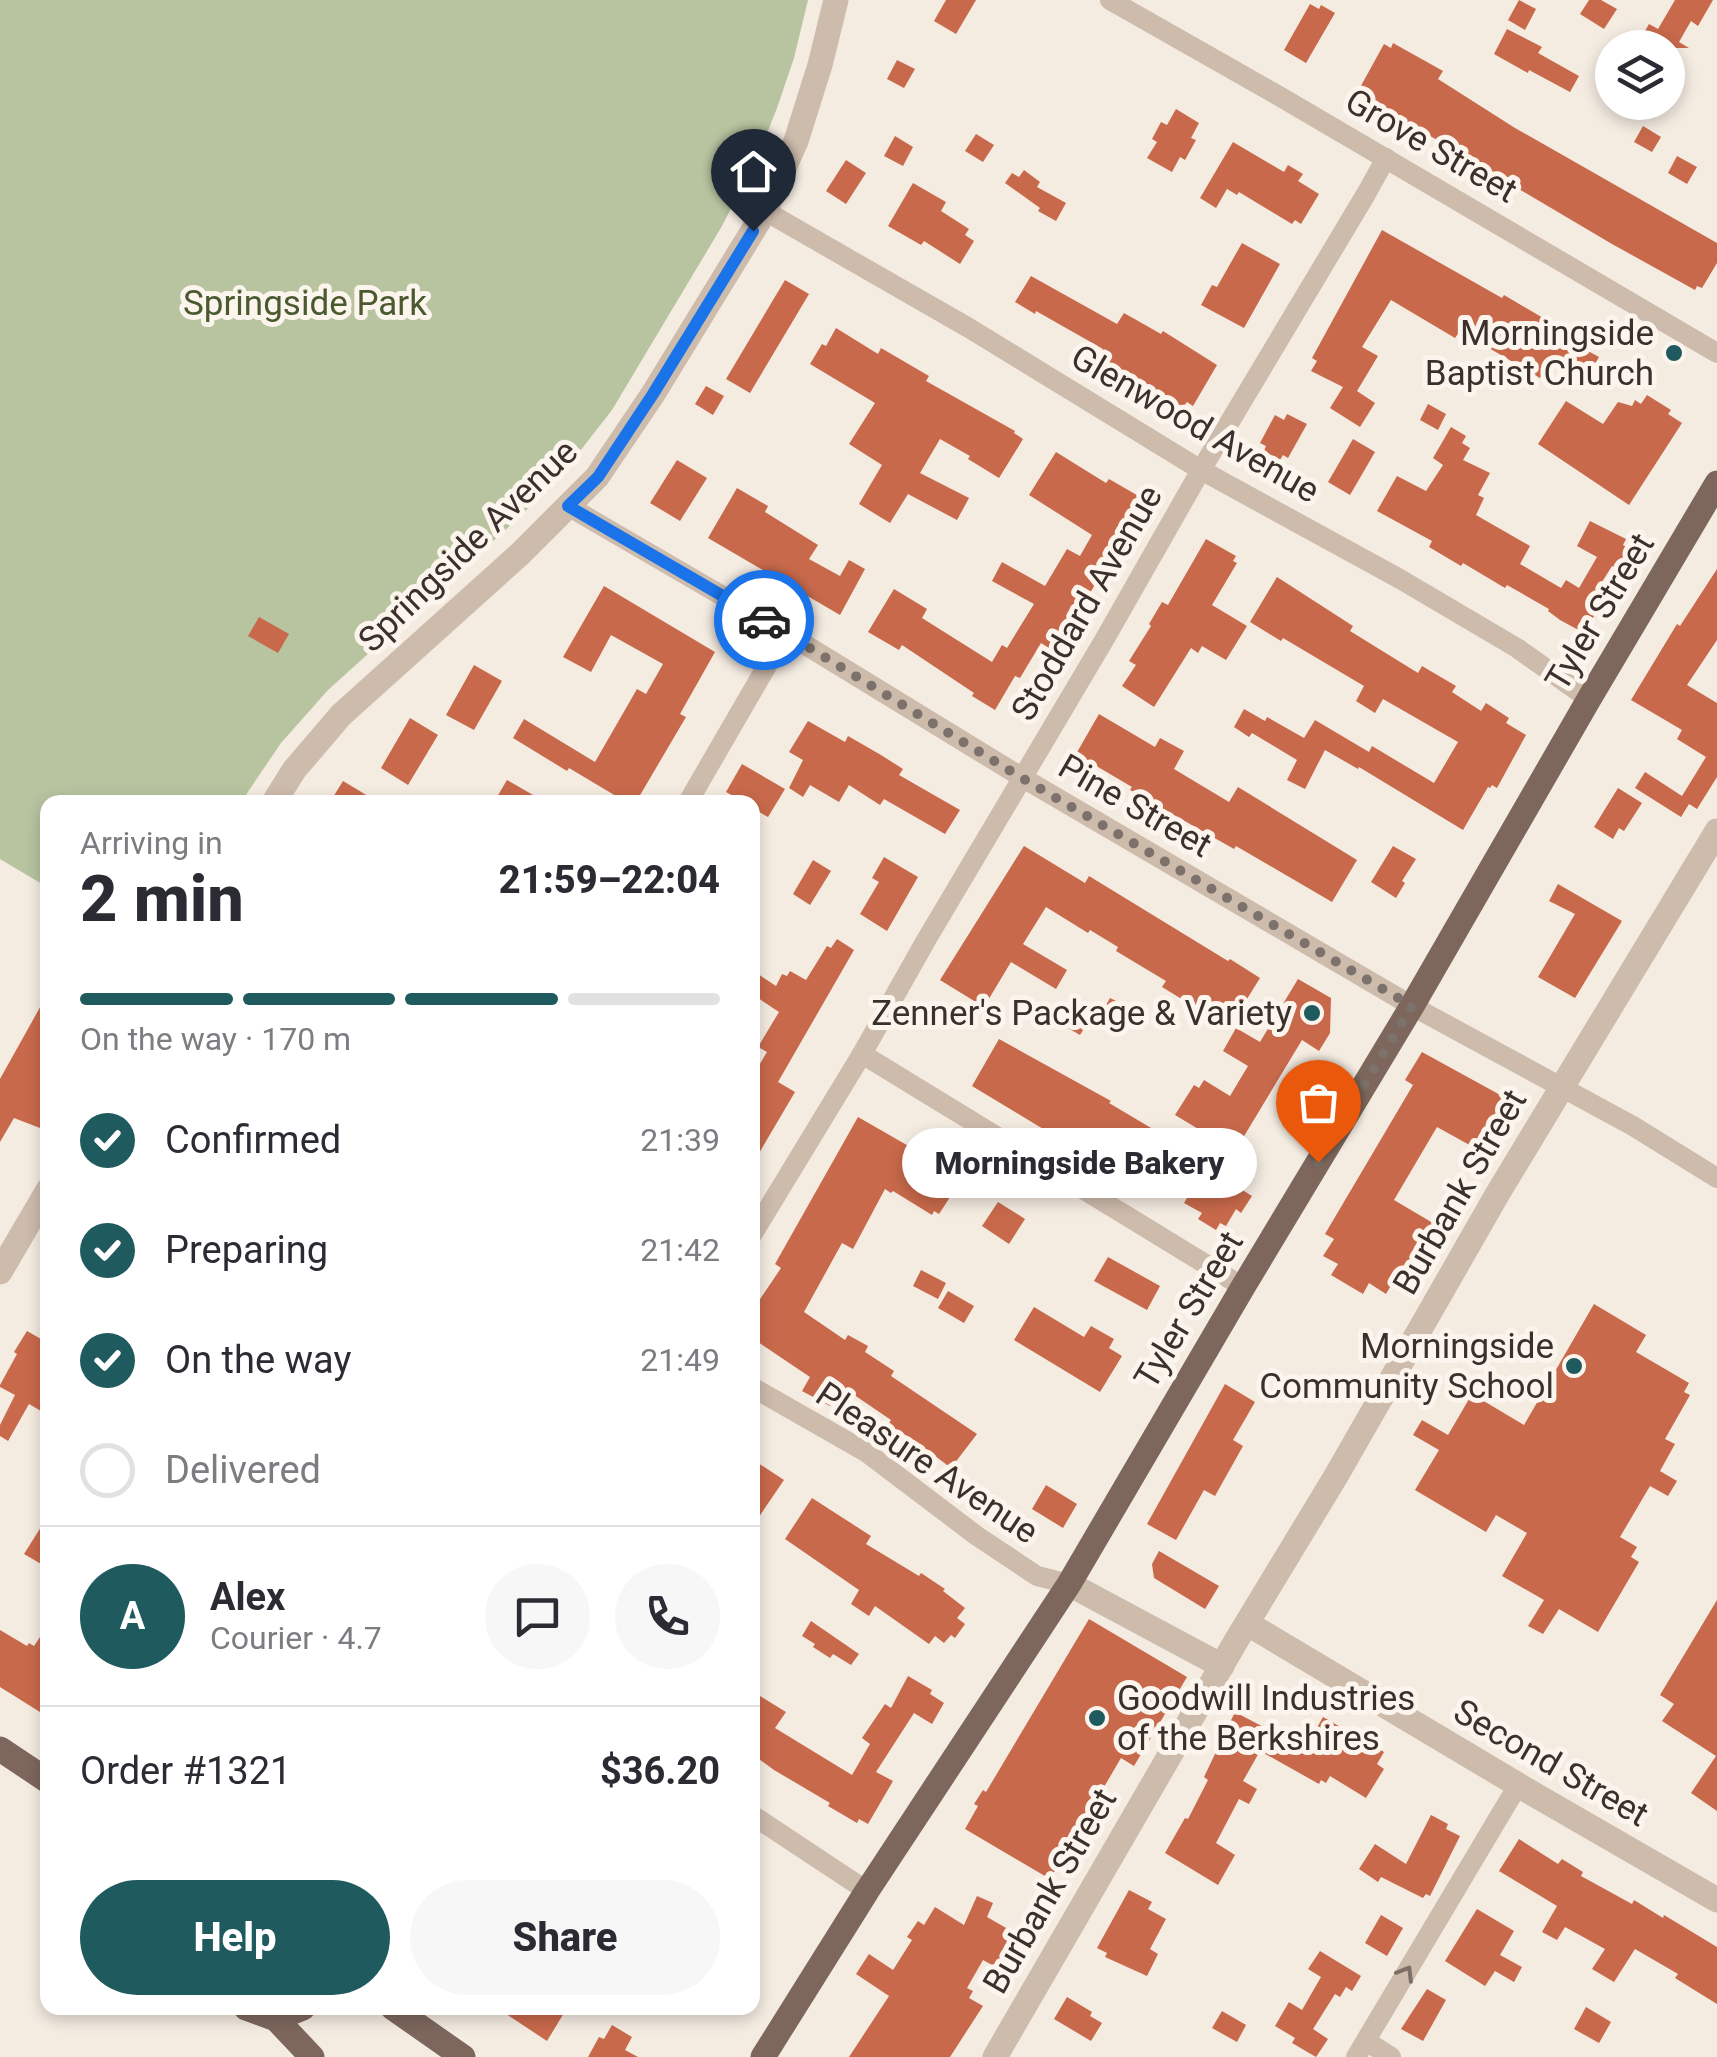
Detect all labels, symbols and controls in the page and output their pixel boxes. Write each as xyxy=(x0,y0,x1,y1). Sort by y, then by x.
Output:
map controls xyxy=(1595,30,1685,120)
button: layers xyxy=(1595,30,1685,120)
street label: Grove Street xyxy=(1338,80,1524,212)
pin xyxy=(711,129,796,232)
icon: home xyxy=(726,144,781,199)
park label: Springside Park xyxy=(183,283,427,324)
place label: Morningside Baptist Church xyxy=(1425,313,1654,394)
street label: Glenwood Avenue xyxy=(1064,336,1326,512)
marker: Morningside Baptist Church xyxy=(1663,342,1685,364)
street label: Springside Avenue xyxy=(350,431,586,661)
street label: Stoddard Avenue xyxy=(1003,478,1171,728)
street label: Tyler Street xyxy=(1537,526,1663,698)
courier xyxy=(714,570,814,670)
icon: car xyxy=(737,593,792,648)
street label: Pine Street xyxy=(1051,746,1219,866)
text: Arriving in xyxy=(80,824,223,862)
text: 21:59–22:04 xyxy=(499,858,720,902)
text: 2 min xyxy=(80,861,244,937)
place label: Zenner's Package & Variety xyxy=(871,993,1292,1034)
marker: Zenner's Package & Variety xyxy=(1301,1002,1323,1024)
text: On the way · 170 m xyxy=(80,1020,351,1058)
pin xyxy=(1276,1060,1361,1163)
icon: bag xyxy=(1291,1075,1346,1130)
street label: Burbank Street xyxy=(1385,1082,1535,1302)
icon: check xyxy=(80,1113,135,1168)
text: Confirmed xyxy=(165,1118,341,1162)
text: 21:39 xyxy=(640,1121,720,1159)
callout: Morningside Bakery xyxy=(903,1127,1258,1197)
text: Morningside Bakery xyxy=(935,1144,1224,1182)
icon: check xyxy=(80,1223,135,1278)
street label: Tyler Street xyxy=(1126,1224,1252,1396)
text: Preparing xyxy=(165,1228,328,1272)
text: 21:42 xyxy=(640,1231,720,1269)
place label: Morningside Community School xyxy=(1259,1326,1554,1407)
icon: check xyxy=(80,1333,135,1388)
text: On the way xyxy=(165,1338,351,1382)
text: 21:49 xyxy=(640,1341,720,1379)
marker: Morningside Community School xyxy=(1563,1355,1585,1377)
street label: Pleasure Avenue xyxy=(808,1374,1046,1552)
text: Delivered xyxy=(165,1448,321,1492)
button: chat xyxy=(485,1564,590,1669)
button: phone xyxy=(615,1564,720,1669)
text: Alex xyxy=(210,1575,285,1619)
text: A xyxy=(120,1594,145,1638)
text: Courier · 4.7 xyxy=(210,1619,382,1657)
place label: Goodwill Industries of the Berkshires xyxy=(1117,1678,1415,1759)
street label: Second Street xyxy=(1446,1691,1656,1835)
marker: Goodwill Industries of the Berkshires xyxy=(1086,1707,1108,1729)
text: Order #1321 xyxy=(80,1749,291,1793)
text: $36.20 xyxy=(600,1749,720,1793)
street label: Burbank Street xyxy=(975,1781,1125,2001)
button: Help xyxy=(80,1880,390,1995)
button: Share xyxy=(410,1880,720,1995)
one-way arrow xyxy=(1394,1966,1413,1984)

